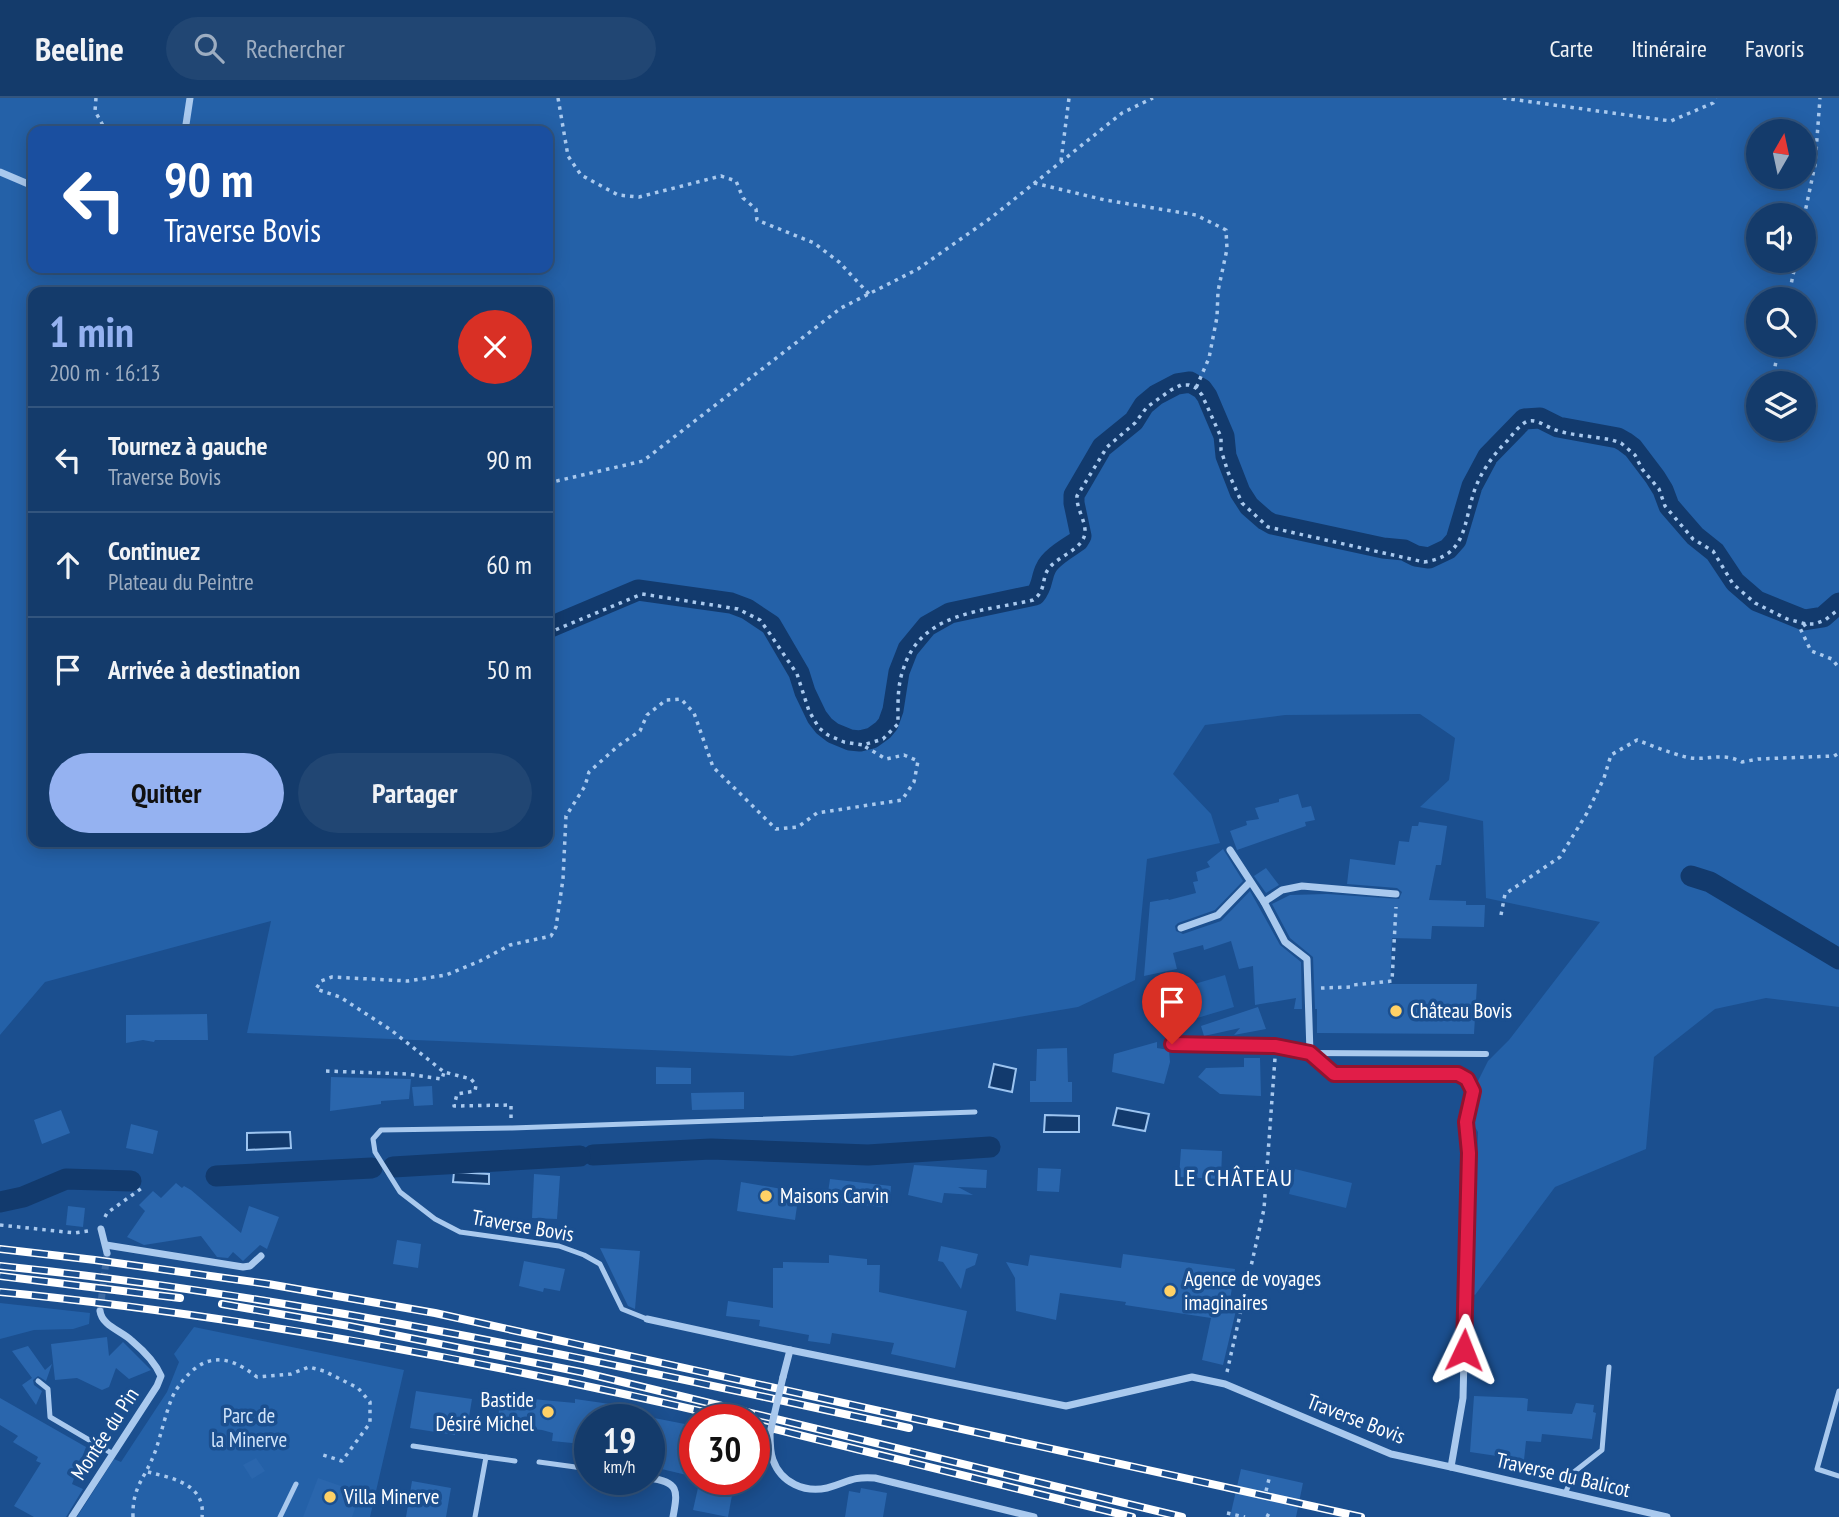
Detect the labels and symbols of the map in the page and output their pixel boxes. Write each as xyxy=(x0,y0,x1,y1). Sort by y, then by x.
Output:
north arrow xyxy=(1746,119,1816,189)
pin xyxy=(1142,972,1202,1044)
place label: Château Bovis xyxy=(1410,997,1512,1024)
marker: Château Bovis xyxy=(1388,1003,1404,1019)
district label: LE CHÂTEAU xyxy=(1174,1163,1294,1192)
place label: Maisons Carvin xyxy=(780,1182,889,1209)
marker: Maisons Carvin xyxy=(758,1188,774,1204)
street label: Traverse Bovis xyxy=(470,1203,576,1248)
place label: Agence de voyages imaginaires xyxy=(1184,1265,1321,1316)
marker: Agence de voyages imaginaires xyxy=(1162,1283,1178,1299)
position arrow xyxy=(1427,1313,1501,1387)
street label: Montée du Pin xyxy=(65,1382,144,1485)
place label: Bastide Désiré Michel xyxy=(436,1386,534,1437)
street label: Traverse Bovis xyxy=(1303,1387,1409,1450)
park label: Parc de la Minerve xyxy=(211,1402,287,1453)
marker: Bastide Désiré Michel xyxy=(540,1404,556,1420)
speed limit sign: 30 xyxy=(679,1404,770,1495)
street label: Traverse du Balicot xyxy=(1493,1446,1633,1503)
place label: Villa Minerve xyxy=(343,1483,439,1510)
marker: Villa Minerve xyxy=(322,1489,338,1505)

